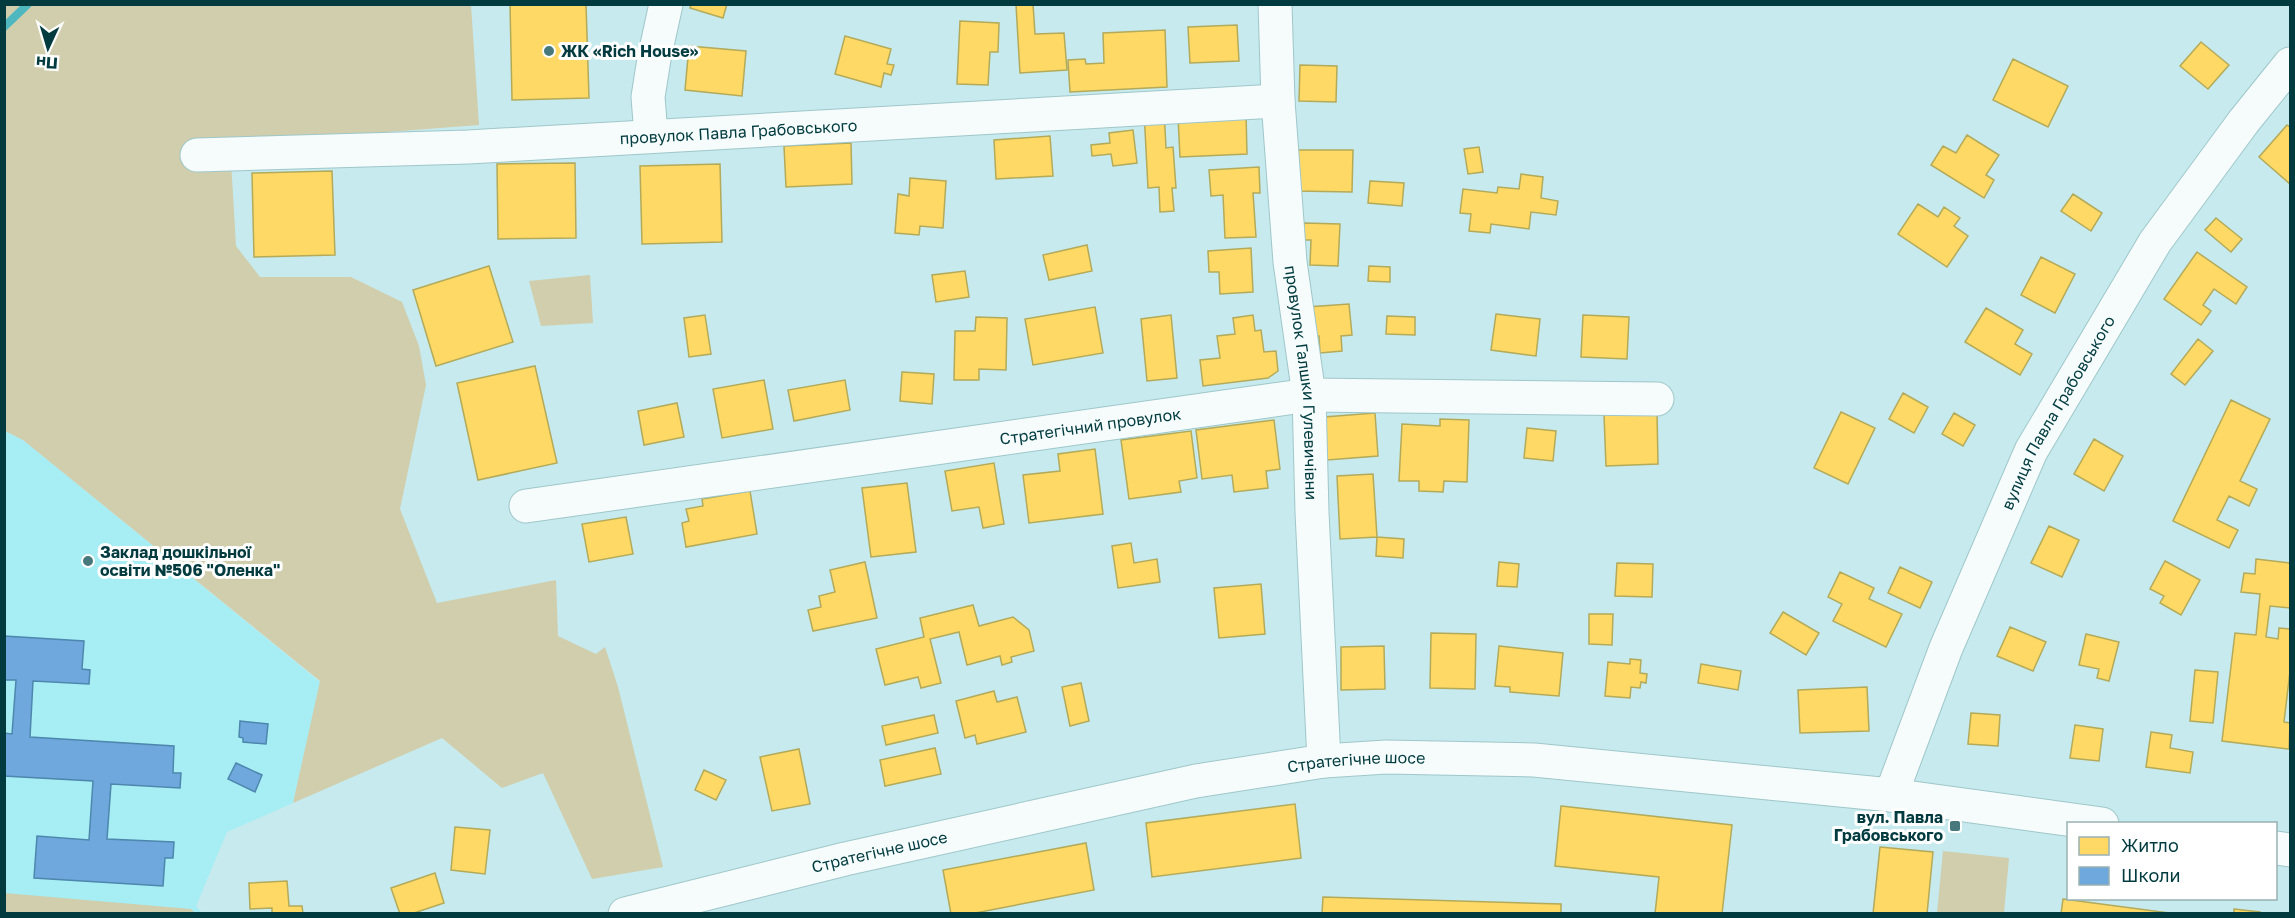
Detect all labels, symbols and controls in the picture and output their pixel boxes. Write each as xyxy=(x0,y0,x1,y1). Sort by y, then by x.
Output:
north arrow xyxy=(18,18,78,78)
place label: ЖК «Rich House» xyxy=(561,41,699,61)
marker: ЖК «Rich House» xyxy=(542,44,556,58)
text: Пн xyxy=(35,52,59,74)
street label: провулок Павла Грабовського xyxy=(619,115,858,148)
street label: провулок Галшки Гулевичівни xyxy=(1281,264,1322,500)
street label: вулиця Павла Грабовського xyxy=(1997,312,2119,513)
street label: Стратегічний провулок xyxy=(998,403,1182,449)
place label: Заклад дошкільної освіти №506 "Оленка" xyxy=(100,542,280,580)
marker: Заклад дошкільної освіти №506 "Оленка" xyxy=(81,554,95,568)
street label: Стратегічне шосе xyxy=(1286,747,1426,777)
place label: вул. Павла Грабовського xyxy=(1834,807,1943,845)
marker: вул. Павла Грабовського xyxy=(1948,819,1962,833)
legend xyxy=(2067,822,2277,900)
street label: Стратегічне шосе xyxy=(809,827,949,877)
text: Житло xyxy=(2121,834,2179,856)
text: Школи xyxy=(2121,864,2181,886)

